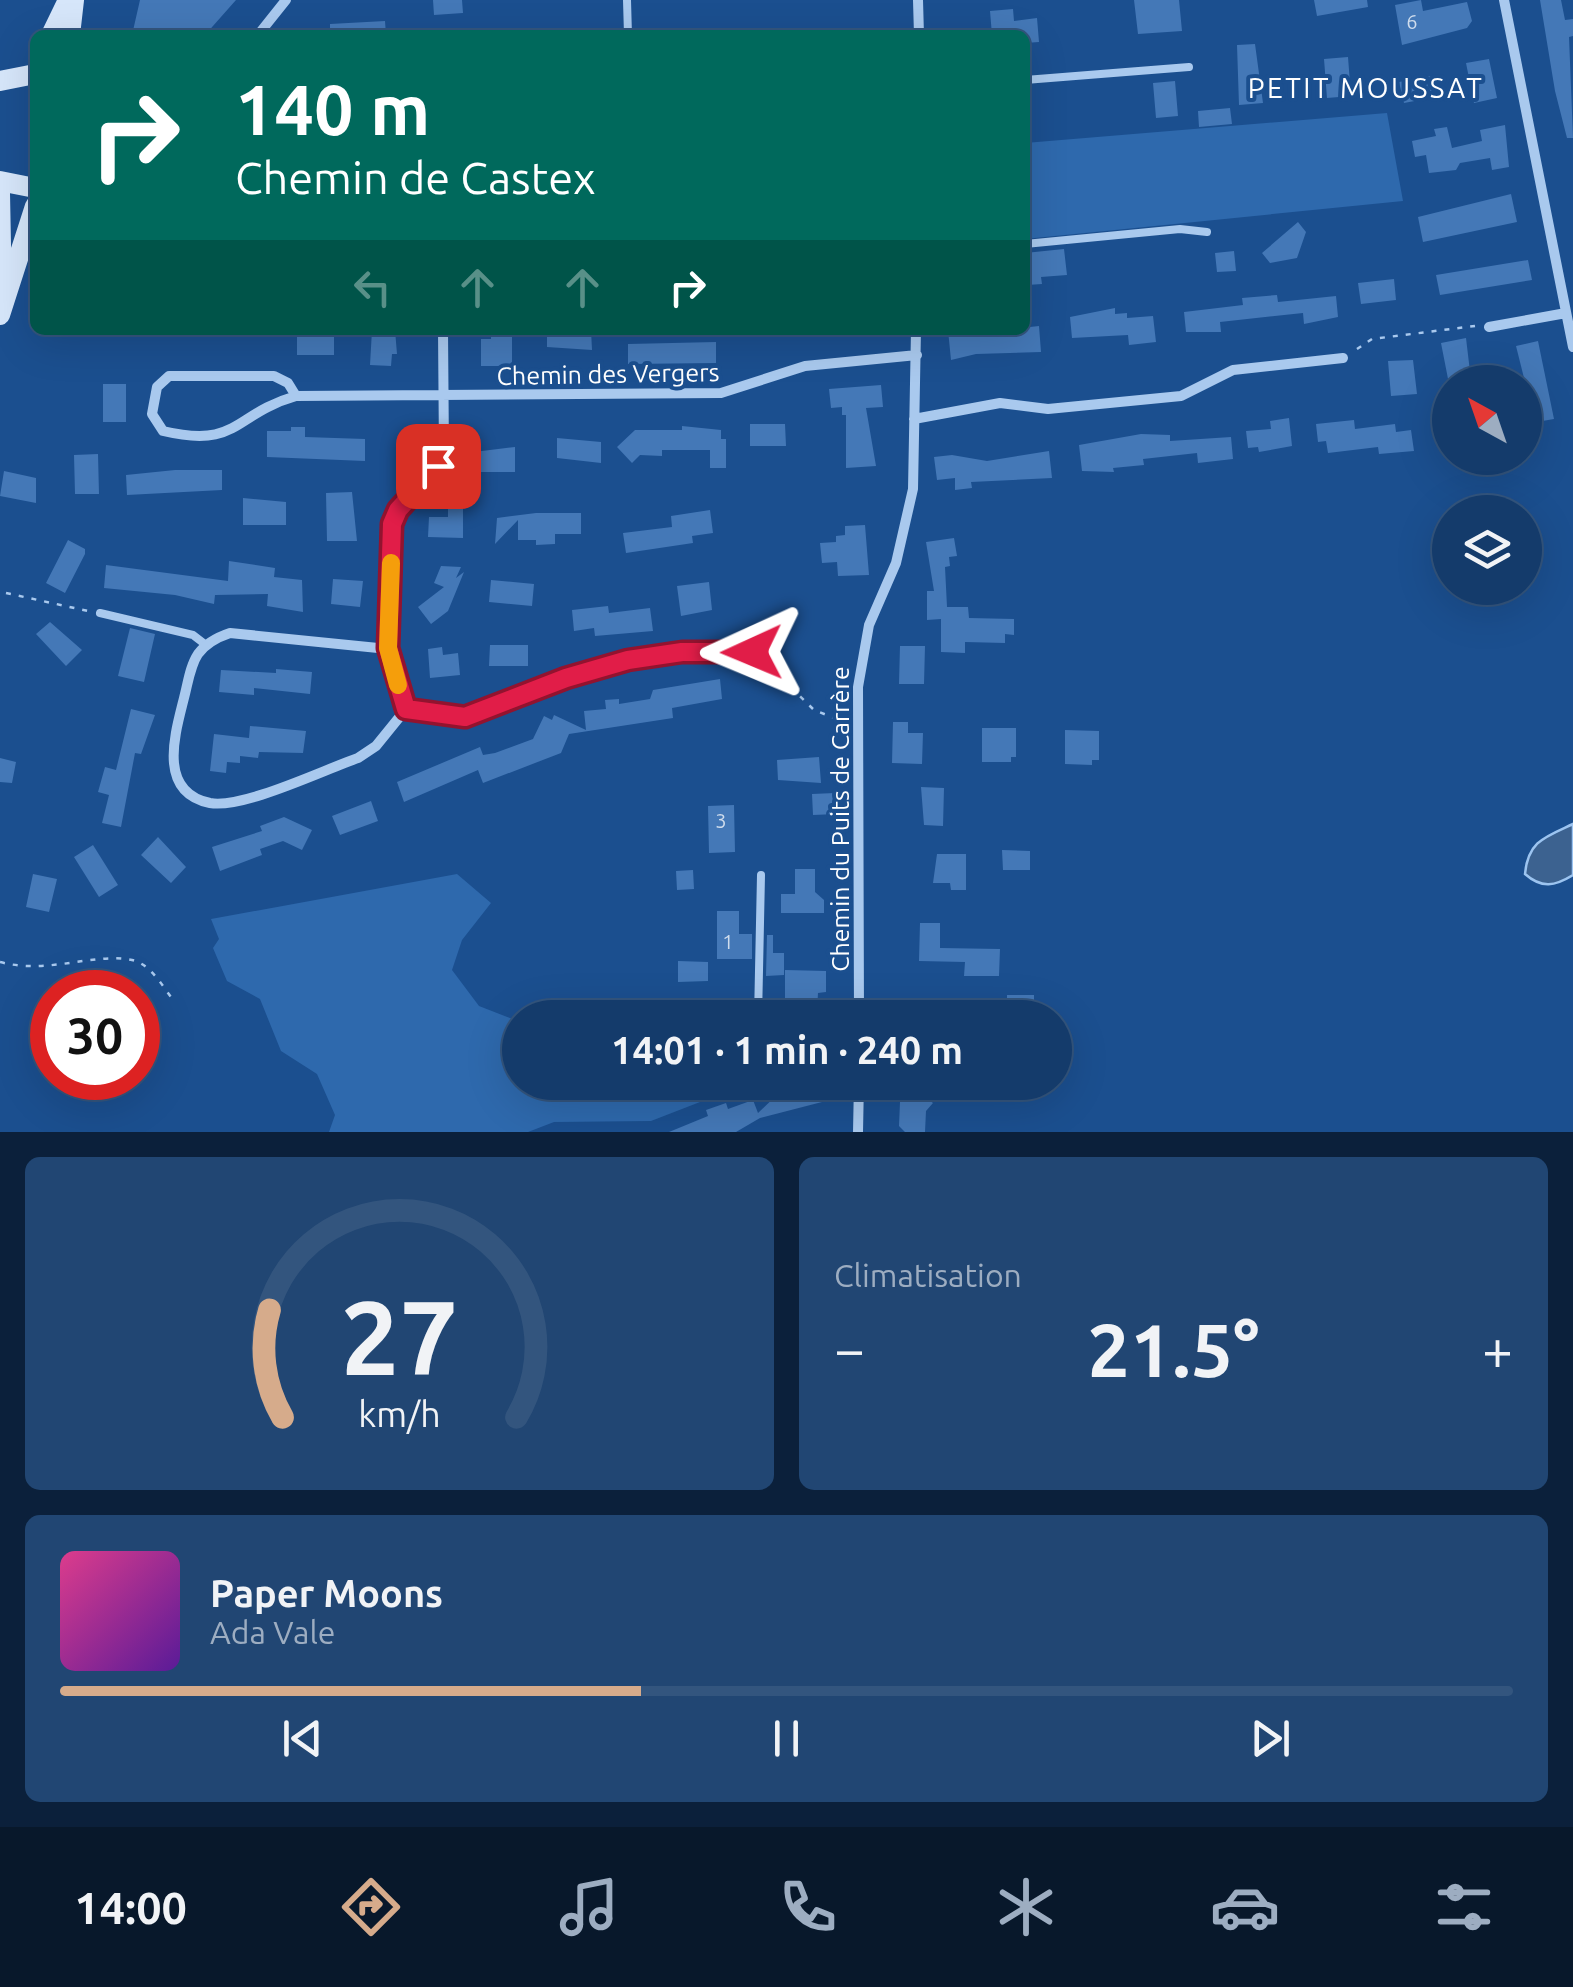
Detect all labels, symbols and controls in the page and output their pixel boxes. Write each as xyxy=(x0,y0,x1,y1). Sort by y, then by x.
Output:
house number: 6 xyxy=(1406,10,1418,33)
icon: right xyxy=(70,70,200,200)
text: 140 m xyxy=(235,70,430,148)
district label: PETIT MOUSSAT xyxy=(1248,72,1484,103)
text: Chemin de Castex xyxy=(235,152,596,203)
icon: left xyxy=(345,260,400,315)
icon: ahead xyxy=(450,260,505,315)
icon: ahead xyxy=(555,260,610,315)
icon: right xyxy=(660,260,715,315)
street label: Chemin des Vergers xyxy=(496,358,720,390)
north arrow xyxy=(1432,365,1542,475)
map controls xyxy=(1432,365,1542,605)
pin xyxy=(396,424,481,509)
icon: arrive xyxy=(411,439,466,494)
button: layers xyxy=(1432,495,1542,605)
position arrow xyxy=(700,600,804,704)
street label: Chemin du Puits de Carrère xyxy=(826,666,854,972)
house number: 3 xyxy=(715,809,727,832)
house number: 1 xyxy=(722,930,734,953)
speed limit sign: 30 xyxy=(30,970,160,1100)
text: 14:01 · 1 min · 240 m xyxy=(611,1029,963,1071)
text: Climatisation xyxy=(834,1257,1022,1293)
text: 27 xyxy=(341,1278,458,1395)
text: 21.5° xyxy=(1088,1307,1259,1391)
text: − xyxy=(834,1318,865,1379)
text: + xyxy=(1482,1318,1513,1379)
text: km/h xyxy=(358,1394,441,1434)
text: Paper Moons xyxy=(210,1572,443,1614)
text: Ada Vale xyxy=(210,1614,336,1650)
icon: previous xyxy=(275,1711,330,1766)
icon: pause xyxy=(759,1711,814,1766)
icon: next xyxy=(1243,1711,1298,1766)
icon: directions xyxy=(336,1872,406,1942)
icon: music xyxy=(554,1872,624,1942)
icon: phone xyxy=(773,1872,843,1942)
icon: climate xyxy=(991,1872,1061,1942)
icon: car xyxy=(1210,1872,1280,1942)
icon: filters xyxy=(1429,1872,1499,1942)
text: 14:00 xyxy=(74,1882,187,1933)

